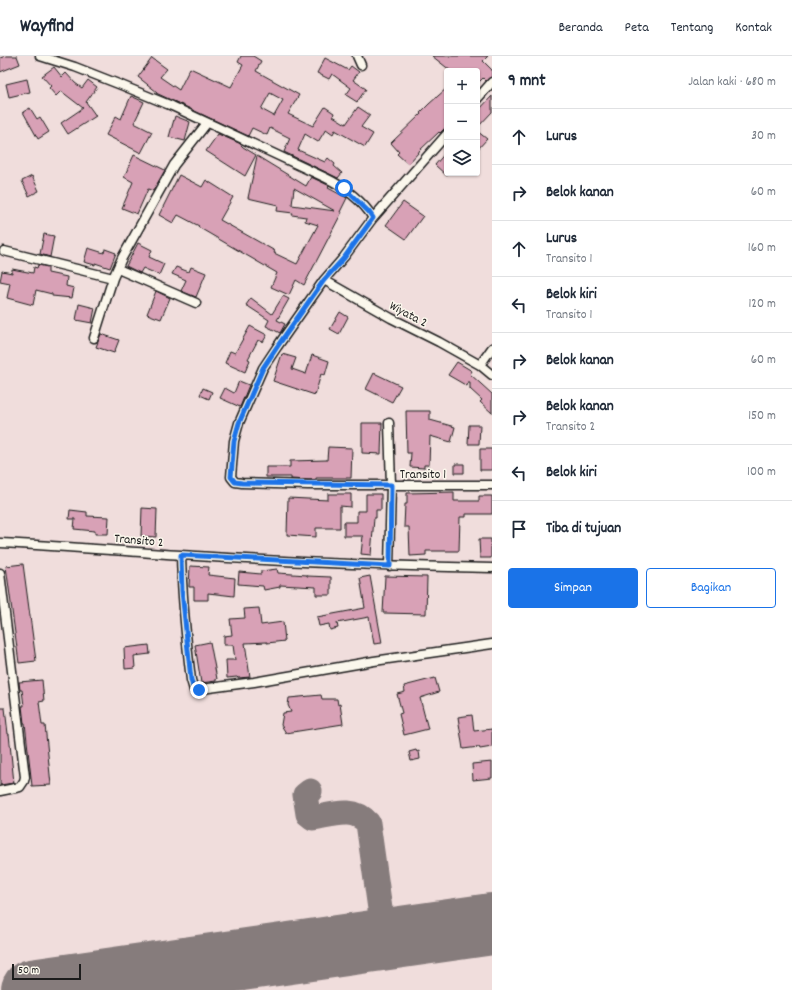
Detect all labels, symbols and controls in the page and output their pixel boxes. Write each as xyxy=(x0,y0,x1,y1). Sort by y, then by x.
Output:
text: Wayfind xyxy=(20,14,74,41)
text: Beranda xyxy=(558,18,603,38)
text: Peta xyxy=(625,18,649,38)
text: Tentang xyxy=(671,18,713,38)
text: Kontak xyxy=(735,18,772,38)
map controls xyxy=(444,68,480,176)
button: + xyxy=(444,68,480,104)
text: 9 mnt xyxy=(508,70,546,94)
text: Jalan kaki · 680 m xyxy=(688,73,776,92)
button: − xyxy=(444,104,480,140)
icon: ahead xyxy=(508,126,530,148)
text: Lurus xyxy=(546,126,577,148)
text: 30 m xyxy=(751,127,776,146)
button: layers xyxy=(444,140,480,176)
route start xyxy=(335,179,353,197)
icon: right xyxy=(508,182,530,204)
text: Belok kanan xyxy=(546,182,614,204)
text: 60 m xyxy=(751,183,776,202)
text: Lurus xyxy=(546,228,577,250)
icon: ahead xyxy=(508,238,530,260)
text: 160 m xyxy=(748,239,776,258)
text: Transito 1 xyxy=(546,250,592,269)
text: Belok kiri xyxy=(546,284,597,306)
icon: left xyxy=(508,294,530,316)
text: 120 m xyxy=(748,295,776,314)
street label: Wiyata 2 xyxy=(385,297,430,333)
text: Transito 1 xyxy=(546,306,592,325)
icon: right xyxy=(508,350,530,372)
text: Belok kanan xyxy=(546,350,614,372)
text: 60 m xyxy=(751,351,776,370)
text: Belok kanan xyxy=(546,396,614,418)
icon: right xyxy=(508,406,530,428)
text: 150 m xyxy=(748,407,776,426)
text: Transito 2 xyxy=(546,418,595,437)
icon: left xyxy=(508,462,530,484)
text: Belok kiri xyxy=(546,462,597,484)
text: 100 m xyxy=(747,463,776,482)
street label: Transito 1 xyxy=(400,466,446,485)
icon: arrive xyxy=(508,518,530,540)
text: Tiba di tujuan xyxy=(546,518,621,540)
street label: Transito 2 xyxy=(113,530,164,553)
button: Simpan xyxy=(508,568,638,608)
button: Bagikan xyxy=(646,568,776,608)
route end xyxy=(190,681,208,699)
scale bar xyxy=(12,962,81,981)
text: 50 m xyxy=(18,963,39,979)

